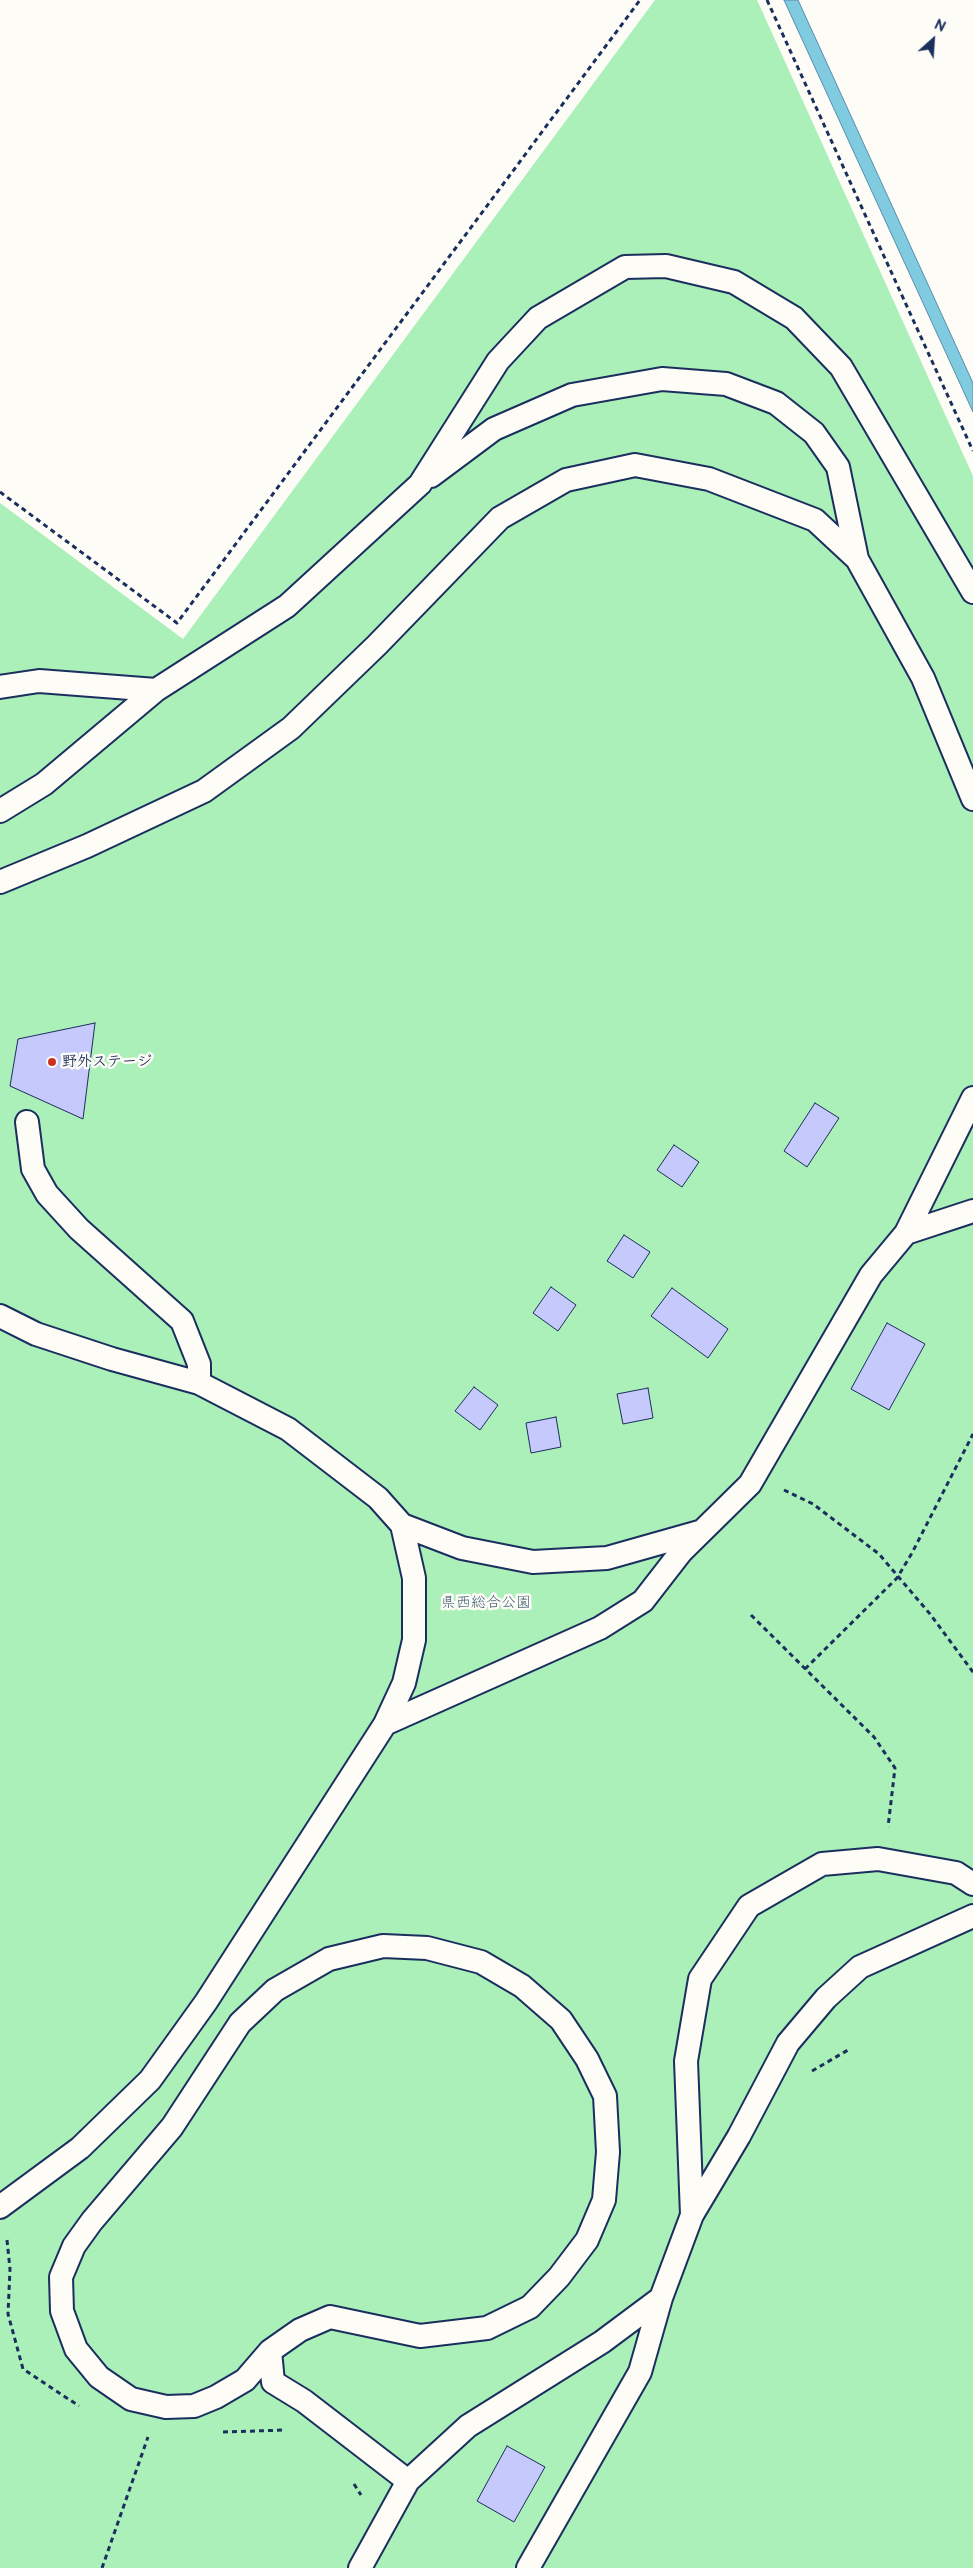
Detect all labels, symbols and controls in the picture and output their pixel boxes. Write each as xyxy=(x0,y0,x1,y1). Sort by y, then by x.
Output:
north arrow xyxy=(908,15,958,65)
text: N xyxy=(931,16,948,36)
place label: 野外ステージ xyxy=(62,1053,152,1071)
marker: 野外ステージ xyxy=(46,1056,58,1068)
park label: 県西総合公園 xyxy=(441,1594,531,1612)

